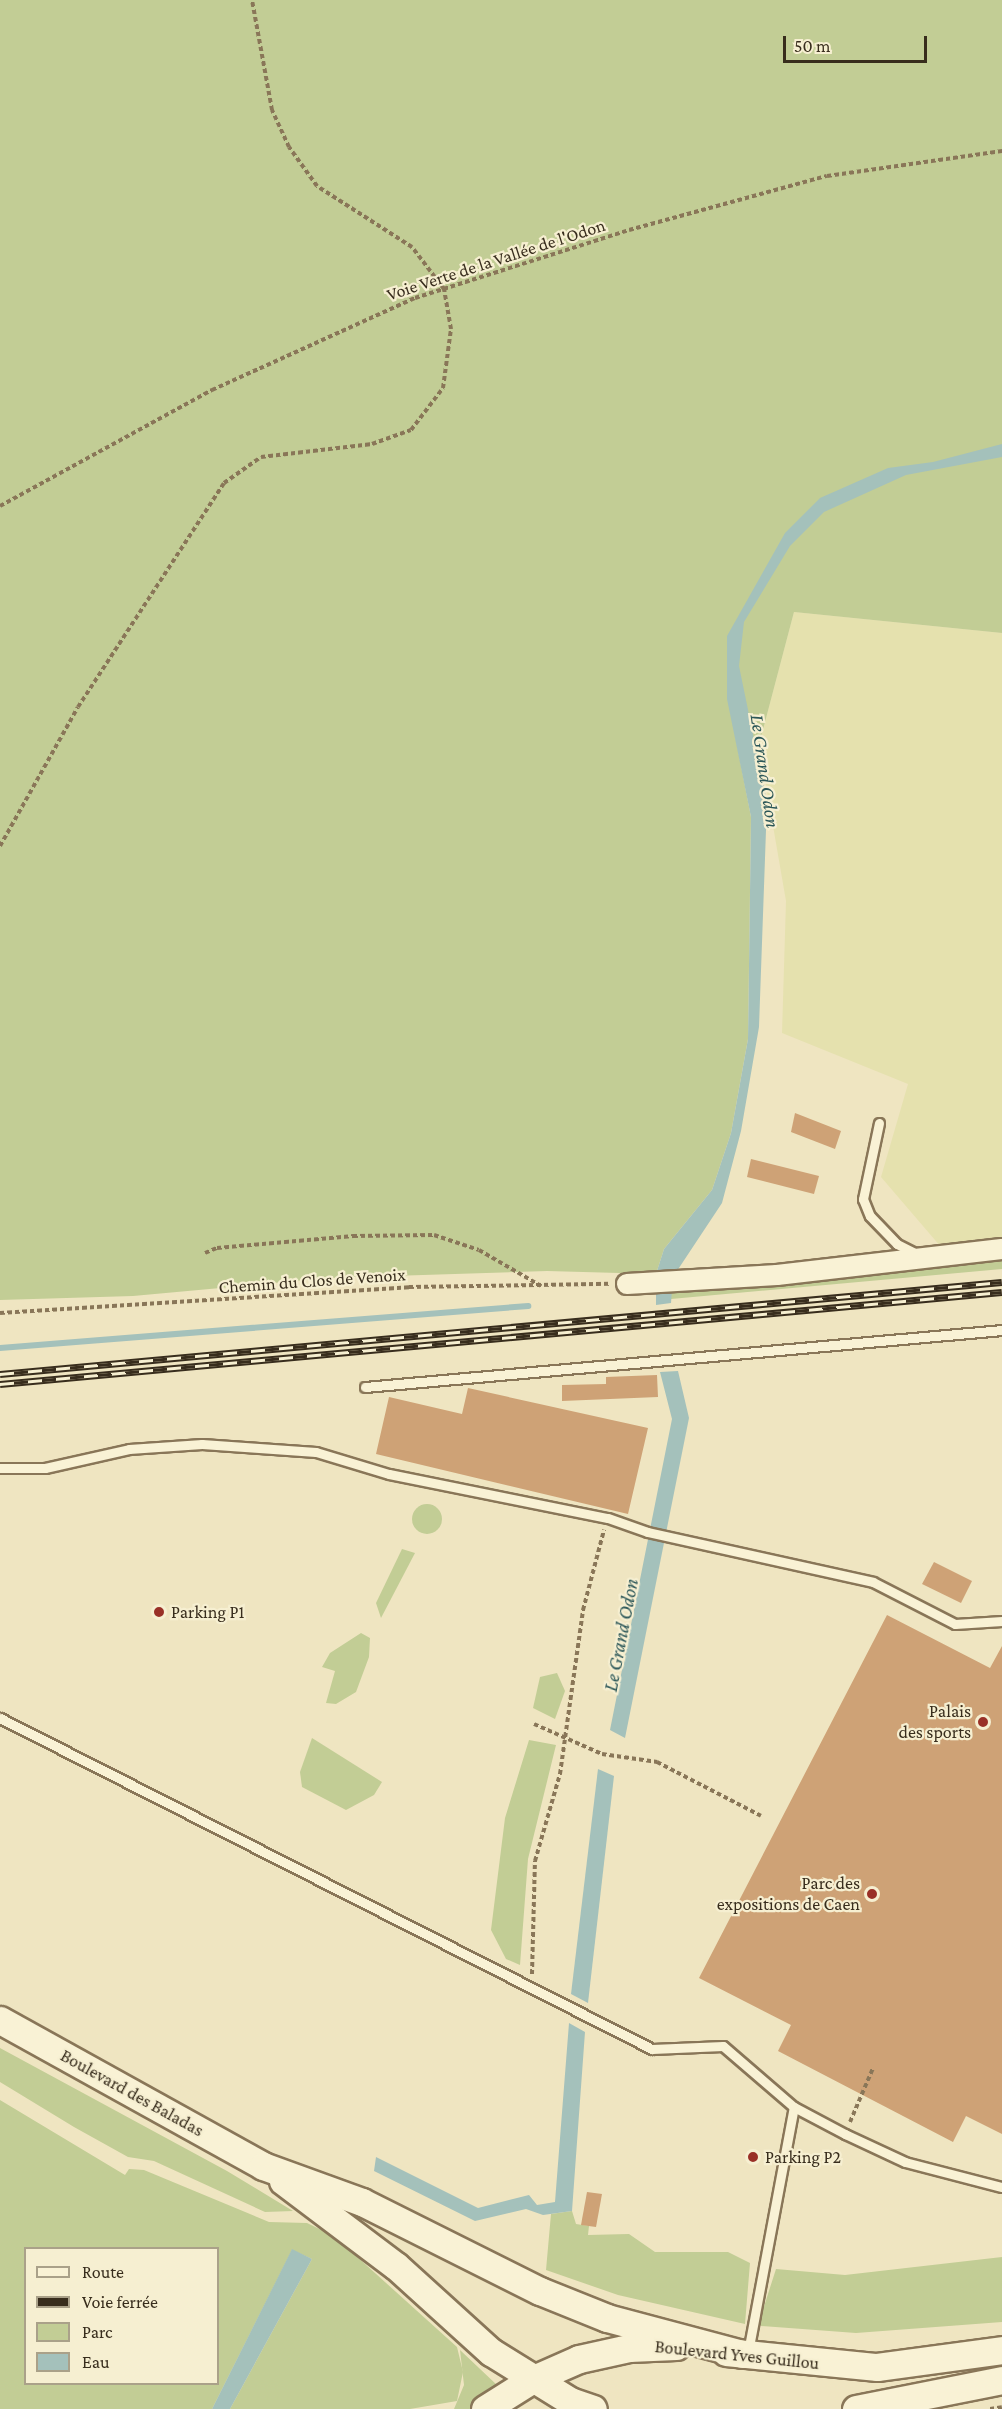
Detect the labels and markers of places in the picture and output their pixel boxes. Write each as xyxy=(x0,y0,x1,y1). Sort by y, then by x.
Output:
place label: Parking P1 xyxy=(171,1601,244,1623)
marker: Parking P1 xyxy=(152,1605,166,1619)
place label: Palais des sports xyxy=(898,1701,971,1744)
marker: Palais des sports xyxy=(976,1715,990,1729)
place label: Parc des expositions de Caen xyxy=(717,1873,860,1916)
marker: Parc des expositions de Caen xyxy=(865,1887,879,1901)
place label: Parking P2 xyxy=(765,2146,841,2168)
marker: Parking P2 xyxy=(746,2150,760,2164)

